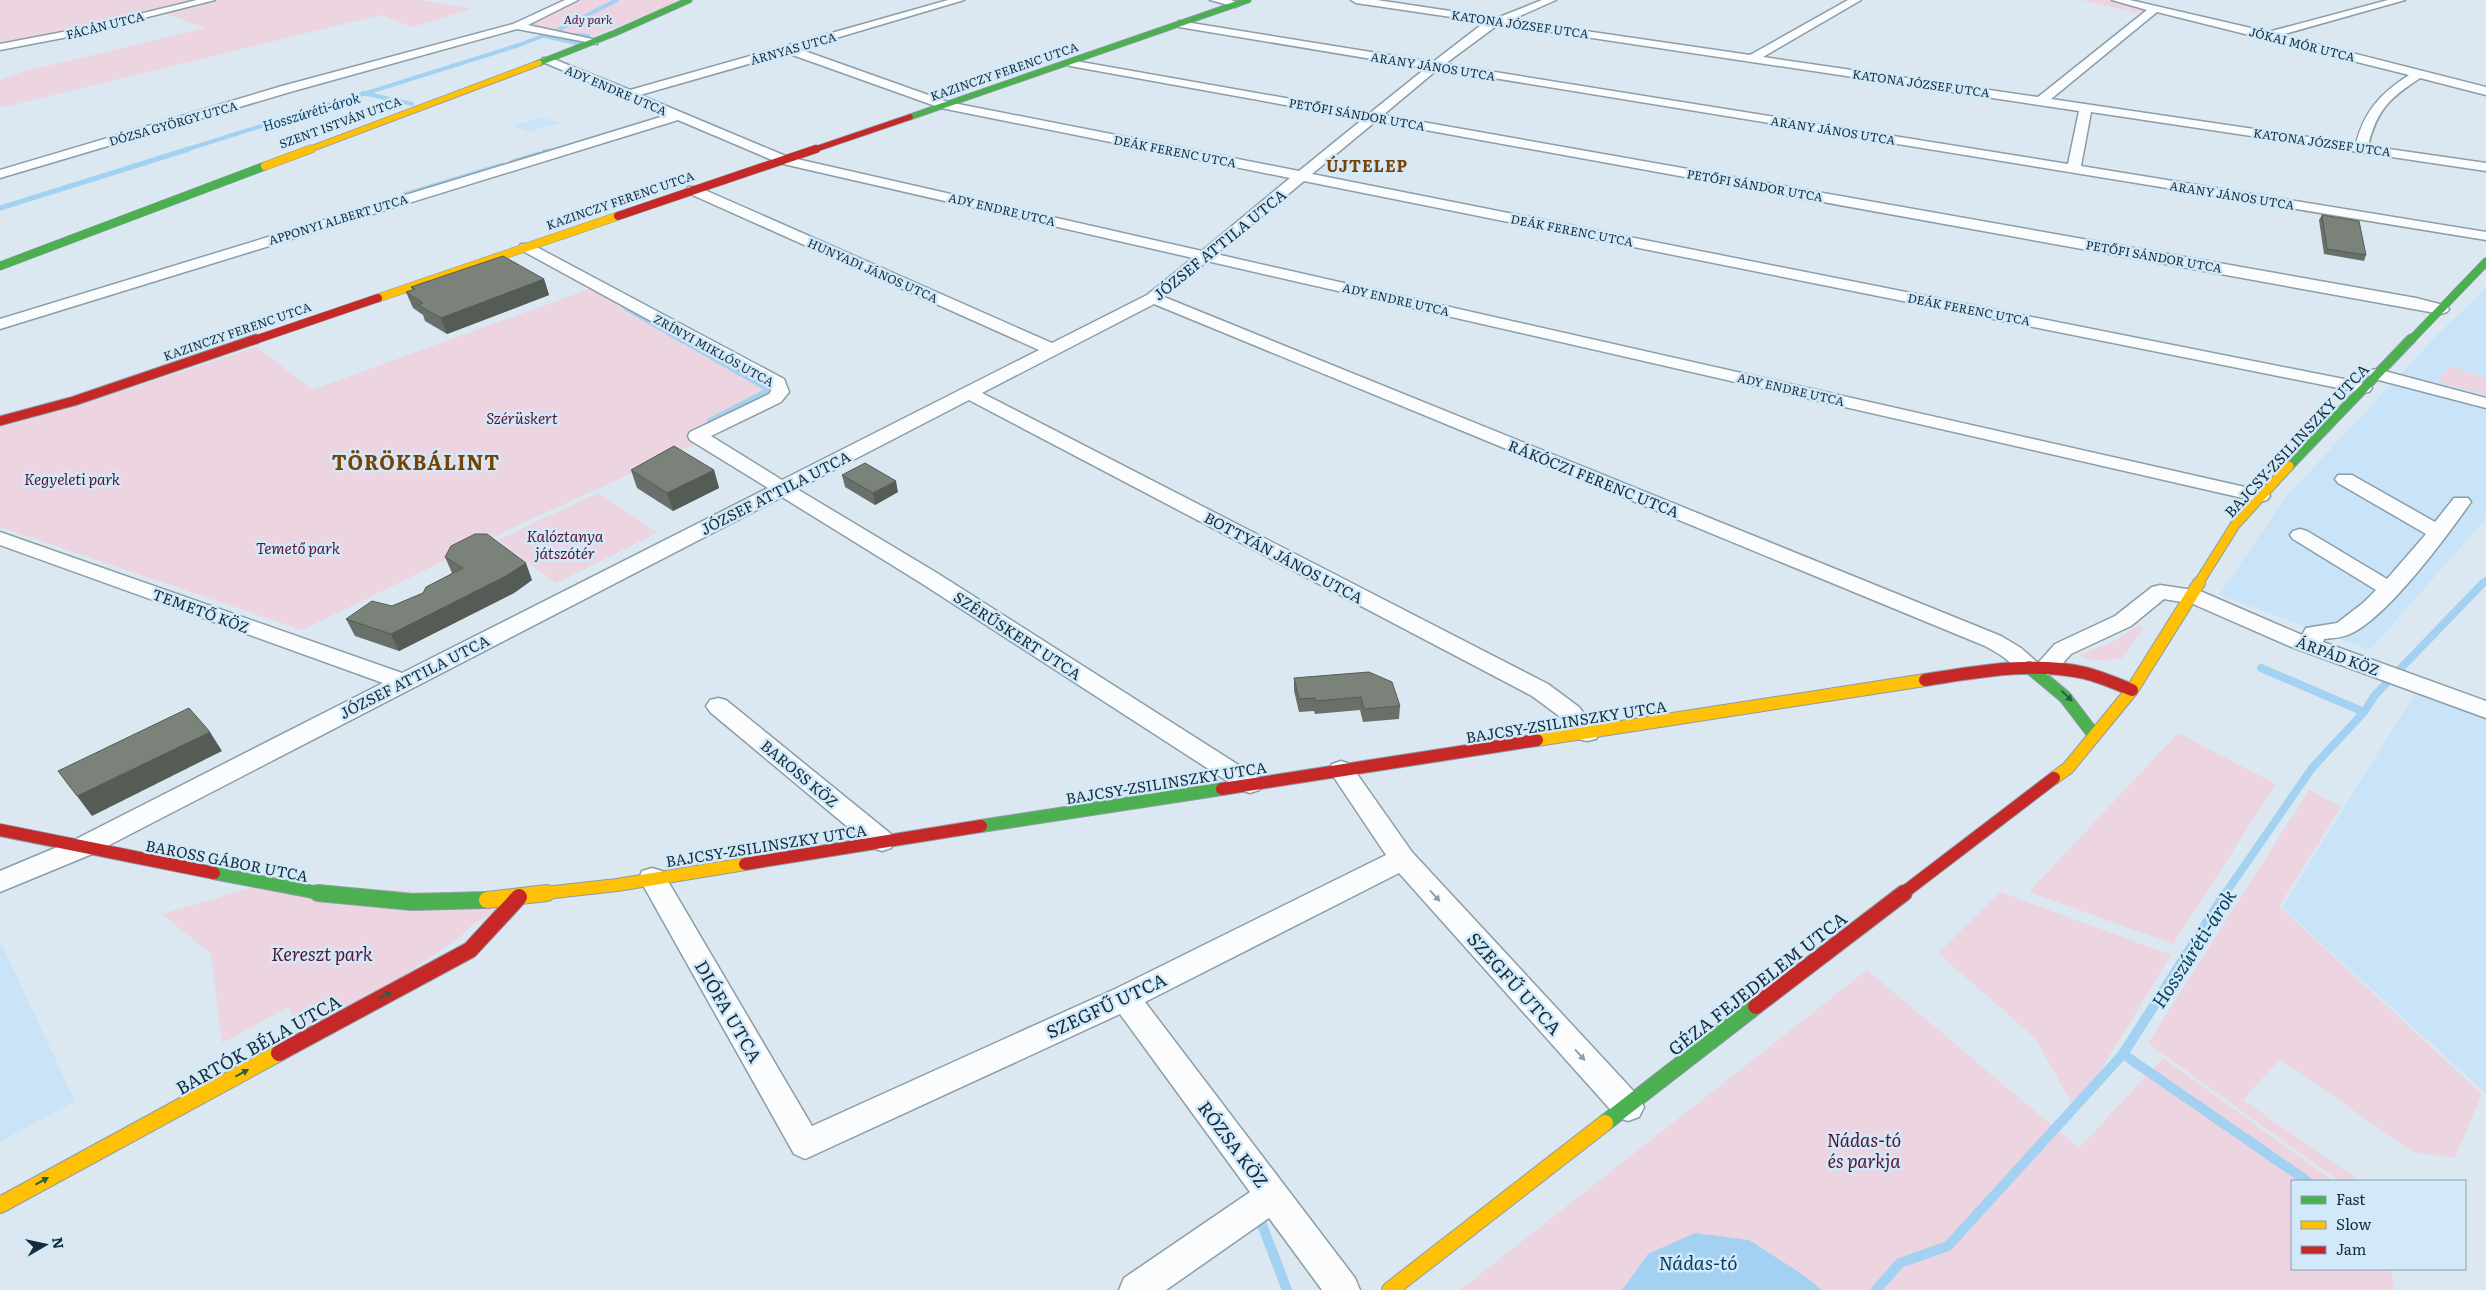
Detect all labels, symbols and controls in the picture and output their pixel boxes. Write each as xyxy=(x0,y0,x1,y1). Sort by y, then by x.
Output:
street label: KATONA JÓZSEF UTCA xyxy=(1450,5,1590,43)
street label: FÁCÁN UTCA xyxy=(64,7,146,43)
park label: Ady park xyxy=(564,10,613,28)
street label: JÓKAI MÓR UTCA xyxy=(2247,22,2357,66)
street label: ÁRNYAS UTCA xyxy=(748,27,838,69)
street label: KAZINCZY FERENC UTCA xyxy=(928,37,1080,105)
street label: ARANY JÁNOS UTCA xyxy=(1369,47,1497,85)
street label: ADY ENDRE UTCA xyxy=(562,60,670,120)
street label: KATONA JÓZSEF UTCA xyxy=(1851,64,1991,102)
water label: Hosszúréti-árok xyxy=(260,87,362,135)
street label: SZENT ISTVÁN UTCA xyxy=(276,91,404,152)
street label: PETŐFI SÁNDOR UTCA xyxy=(1288,93,1427,135)
street label: DÓZSA GYÖRGY UTCA xyxy=(107,96,240,150)
street label: ARANY JÁNOS UTCA xyxy=(1769,111,1897,149)
street label: KATONA JÓZSEF UTCA xyxy=(2252,123,2392,161)
street label: DEÁK FERENC UTCA xyxy=(1112,130,1238,172)
district label: ÚJTELEP xyxy=(1326,153,1408,177)
street label: PETŐFI SÁNDOR UTCA xyxy=(1686,164,1825,206)
street label: KAZINCZY FERENC UTCA xyxy=(544,166,696,234)
street label: ARANY JÁNOS UTCA xyxy=(2168,176,2296,214)
street label: JÓZSEF ATTILA UTCA xyxy=(1147,183,1291,305)
street label: ADY ENDRE UTCA xyxy=(947,188,1057,230)
street label: APPONYI ALBERT UTCA xyxy=(266,189,410,249)
street label: DEÁK FERENC UTCA xyxy=(1509,209,1635,251)
street label: HUNYADI JÁNOS UTCA xyxy=(805,233,941,307)
street label: PETŐFI SÁNDOR UTCA xyxy=(2085,235,2224,277)
street label: ADY ENDRE UTCA xyxy=(1341,278,1451,320)
street label: DEÁK FERENC UTCA xyxy=(1906,288,2032,330)
street label: KAZINCZY FERENC UTCA xyxy=(161,297,313,365)
street label: ZRÍNYI MIKLÓS UTCA xyxy=(651,309,778,391)
street label: BAJCSY-ZSILINSZKY UTCA xyxy=(2218,358,2374,522)
street label: ADY ENDRE UTCA xyxy=(1736,368,1846,410)
park label: Szérüskert xyxy=(486,406,558,429)
street label: RÁKÓCZI FERENC UTCA xyxy=(1505,433,1683,523)
street label: JÓZSEF ATTILA UTCA xyxy=(696,444,854,540)
district label: TÖRÖKBÁLINT xyxy=(332,446,500,476)
park label: Kegyeleti park xyxy=(24,467,121,490)
street label: BOTTYÁN JÁNOS UTCA xyxy=(1200,505,1368,609)
park label: Kalóztanya játszótér xyxy=(527,524,604,564)
park label: Temető park xyxy=(256,536,341,559)
street label: TEMETŐ KÖZ xyxy=(149,582,253,638)
street label: SZÉRŰSKERT UTCA xyxy=(950,585,1086,685)
street label: JÓZSEF ATTILA UTCA xyxy=(335,628,493,724)
street label: ÁRPÁD KÖZ xyxy=(2293,629,2383,681)
one-way arrow xyxy=(2061,690,2073,702)
street label: BAJCSY-ZSILINSZKY UTCA xyxy=(1464,694,1668,748)
street label: BAROSS KÖZ xyxy=(756,734,844,812)
street label: BAJCSY-ZSILINSZKY UTCA xyxy=(1064,755,1268,809)
street label: BAJCSY-ZSILINSZKY UTCA xyxy=(664,818,868,872)
street label: BAROSS GÁBOR UTCA xyxy=(144,833,310,887)
water label: Hosszúréti-árok xyxy=(2144,883,2242,1013)
one-way arrow xyxy=(1429,889,1441,901)
street label: GÉZA FEJEDELEM UTCA xyxy=(1662,904,1852,1062)
street label: SZEGFŰ UTCA xyxy=(1462,926,1568,1040)
park label: Kereszt park xyxy=(271,940,373,967)
street label: DIÓFA UTCA xyxy=(689,955,769,1067)
street label: SZEGFŰ UTCA xyxy=(1041,965,1171,1045)
street label: BARTÓK BÉLA UTCA xyxy=(170,987,346,1101)
one-way arrow xyxy=(378,991,392,999)
one-way arrow xyxy=(1574,1048,1586,1060)
one-way arrow xyxy=(235,1069,250,1077)
street label: RÓZSA KÖZ xyxy=(1192,1095,1276,1193)
park label: Nádas-tó és parkja xyxy=(1827,1126,1901,1174)
one-way arrow xyxy=(35,1177,50,1185)
legend xyxy=(2291,1180,2466,1270)
text: Fast xyxy=(2336,1187,2365,1210)
text: Slow xyxy=(2336,1212,2371,1235)
north arrow xyxy=(20,1220,70,1270)
text: N xyxy=(48,1235,70,1250)
text: Jam xyxy=(2336,1237,2367,1260)
water label: Nádas-tó xyxy=(1659,1248,1737,1276)

